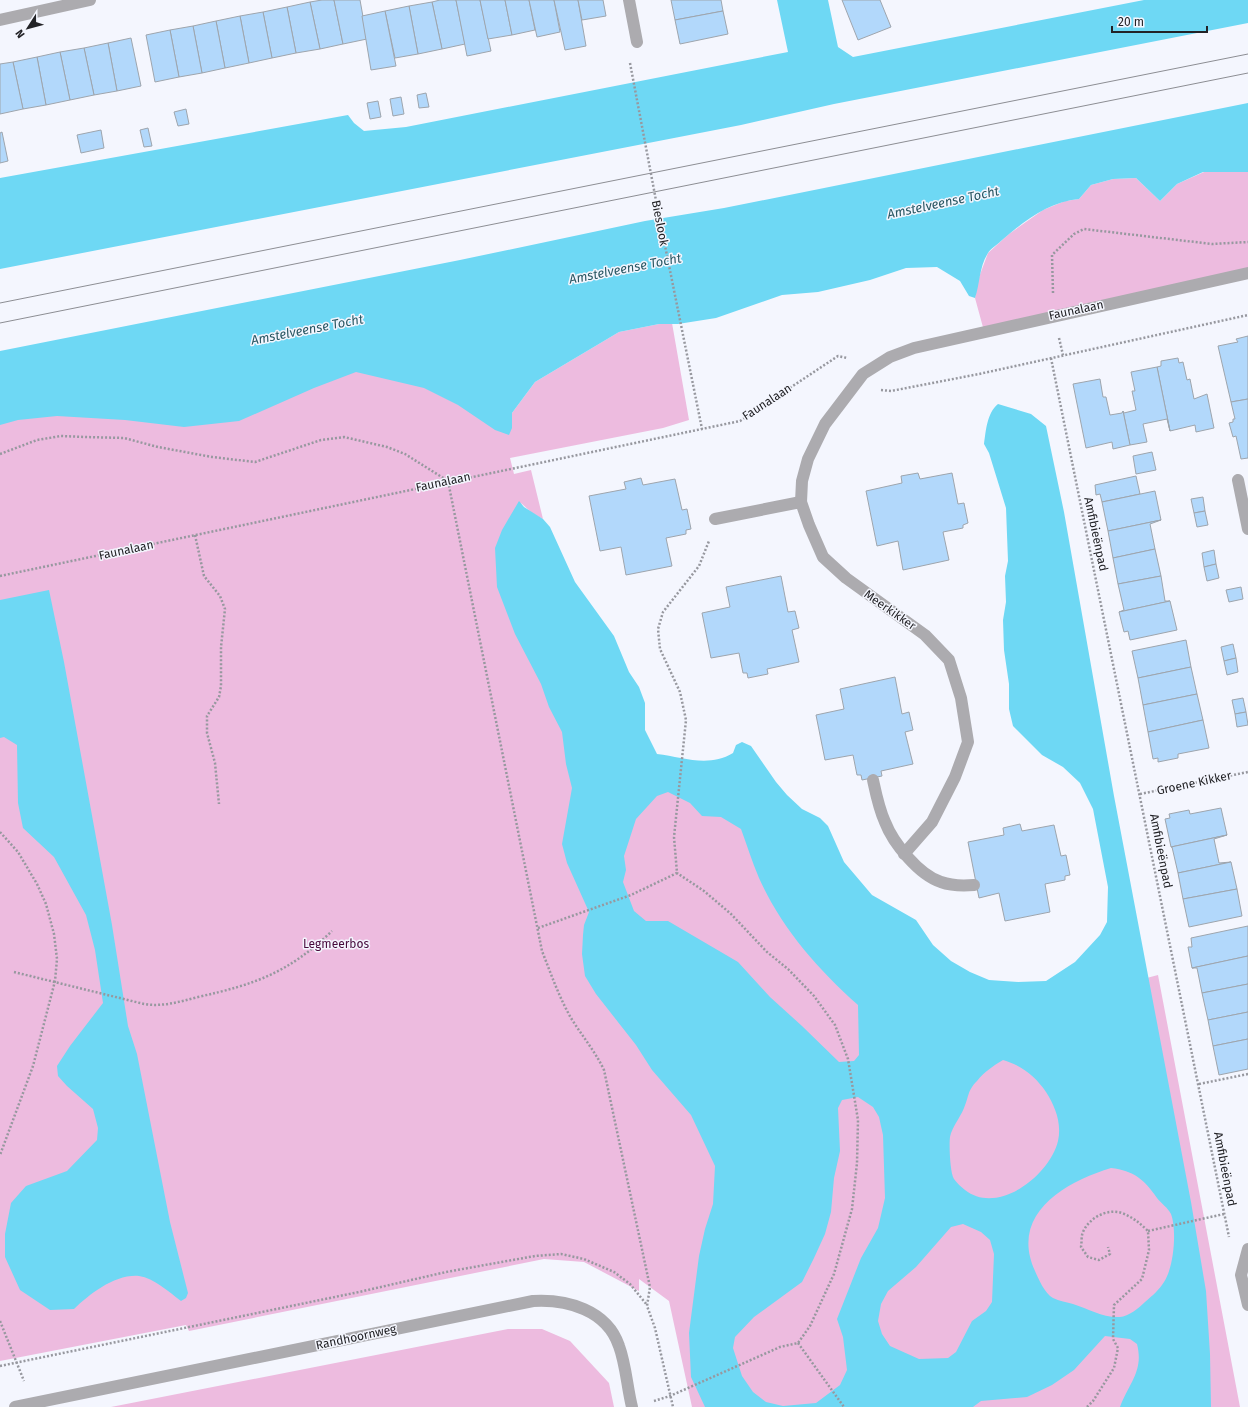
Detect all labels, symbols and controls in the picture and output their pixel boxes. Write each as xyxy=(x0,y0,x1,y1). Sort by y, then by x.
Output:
north arrow xyxy=(8,8,48,48)
scale bar xyxy=(1112,8,1207,34)
text: 20 m xyxy=(1118,15,1144,29)
text: N xyxy=(13,27,28,40)
water label: Amstelveense Tocht xyxy=(885,183,1001,222)
street label: Bieslook xyxy=(649,199,671,248)
water label: Amstelveense Tocht xyxy=(567,250,683,287)
street label: Faunalaan xyxy=(1047,297,1105,323)
water label: Amstelveense Tocht xyxy=(249,311,365,348)
street label: Faunalaan xyxy=(740,381,794,423)
street label: Faunalaan xyxy=(414,469,472,495)
street label: Amfibieënpad xyxy=(1081,496,1111,572)
street label: Faunalaan xyxy=(97,537,155,563)
street label: Meerkikker xyxy=(861,587,919,633)
street label: Groene Kikker xyxy=(1155,768,1233,798)
street label: Amfibieënpad xyxy=(1147,813,1175,889)
park label: Legmeerbos xyxy=(303,937,369,951)
street label: Amfibieënpad xyxy=(1211,1131,1239,1207)
street label: Randhoornweg xyxy=(314,1321,398,1352)

